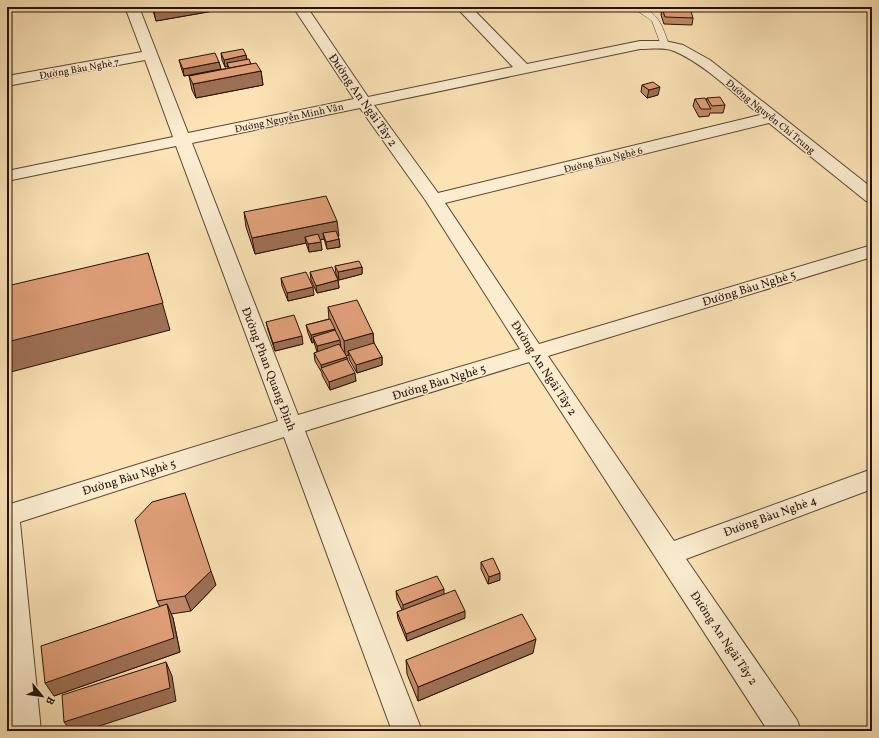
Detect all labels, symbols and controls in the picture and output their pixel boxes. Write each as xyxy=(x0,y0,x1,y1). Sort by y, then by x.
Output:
street label: Đường An Ngãi Tây 2 xyxy=(324,51,400,150)
street label: Đường Bàu Nghè 7 xyxy=(38,55,120,83)
street label: Đường Nguyễn Chí Trung xyxy=(723,76,818,157)
street label: Đường Nguyễn Minh Vân xyxy=(234,100,345,136)
street label: Đường Bàu Nghè 6 xyxy=(562,143,644,177)
street label: Đường Bàu Nghè 5 xyxy=(701,267,798,311)
street label: Đường Phan Quang Định xyxy=(237,305,299,434)
street label: Đường An Ngãi Tây 2 xyxy=(506,318,580,419)
street label: Đường Bàu Nghè 5 xyxy=(391,361,488,405)
street label: Đường Bàu Nghè 5 xyxy=(81,456,178,500)
street label: Đường Bàu Nghè 4 xyxy=(721,493,819,541)
street label: Đường An Ngãi Tây 2 xyxy=(686,588,761,689)
north arrow xyxy=(22,676,62,716)
text: B xyxy=(41,693,58,707)

